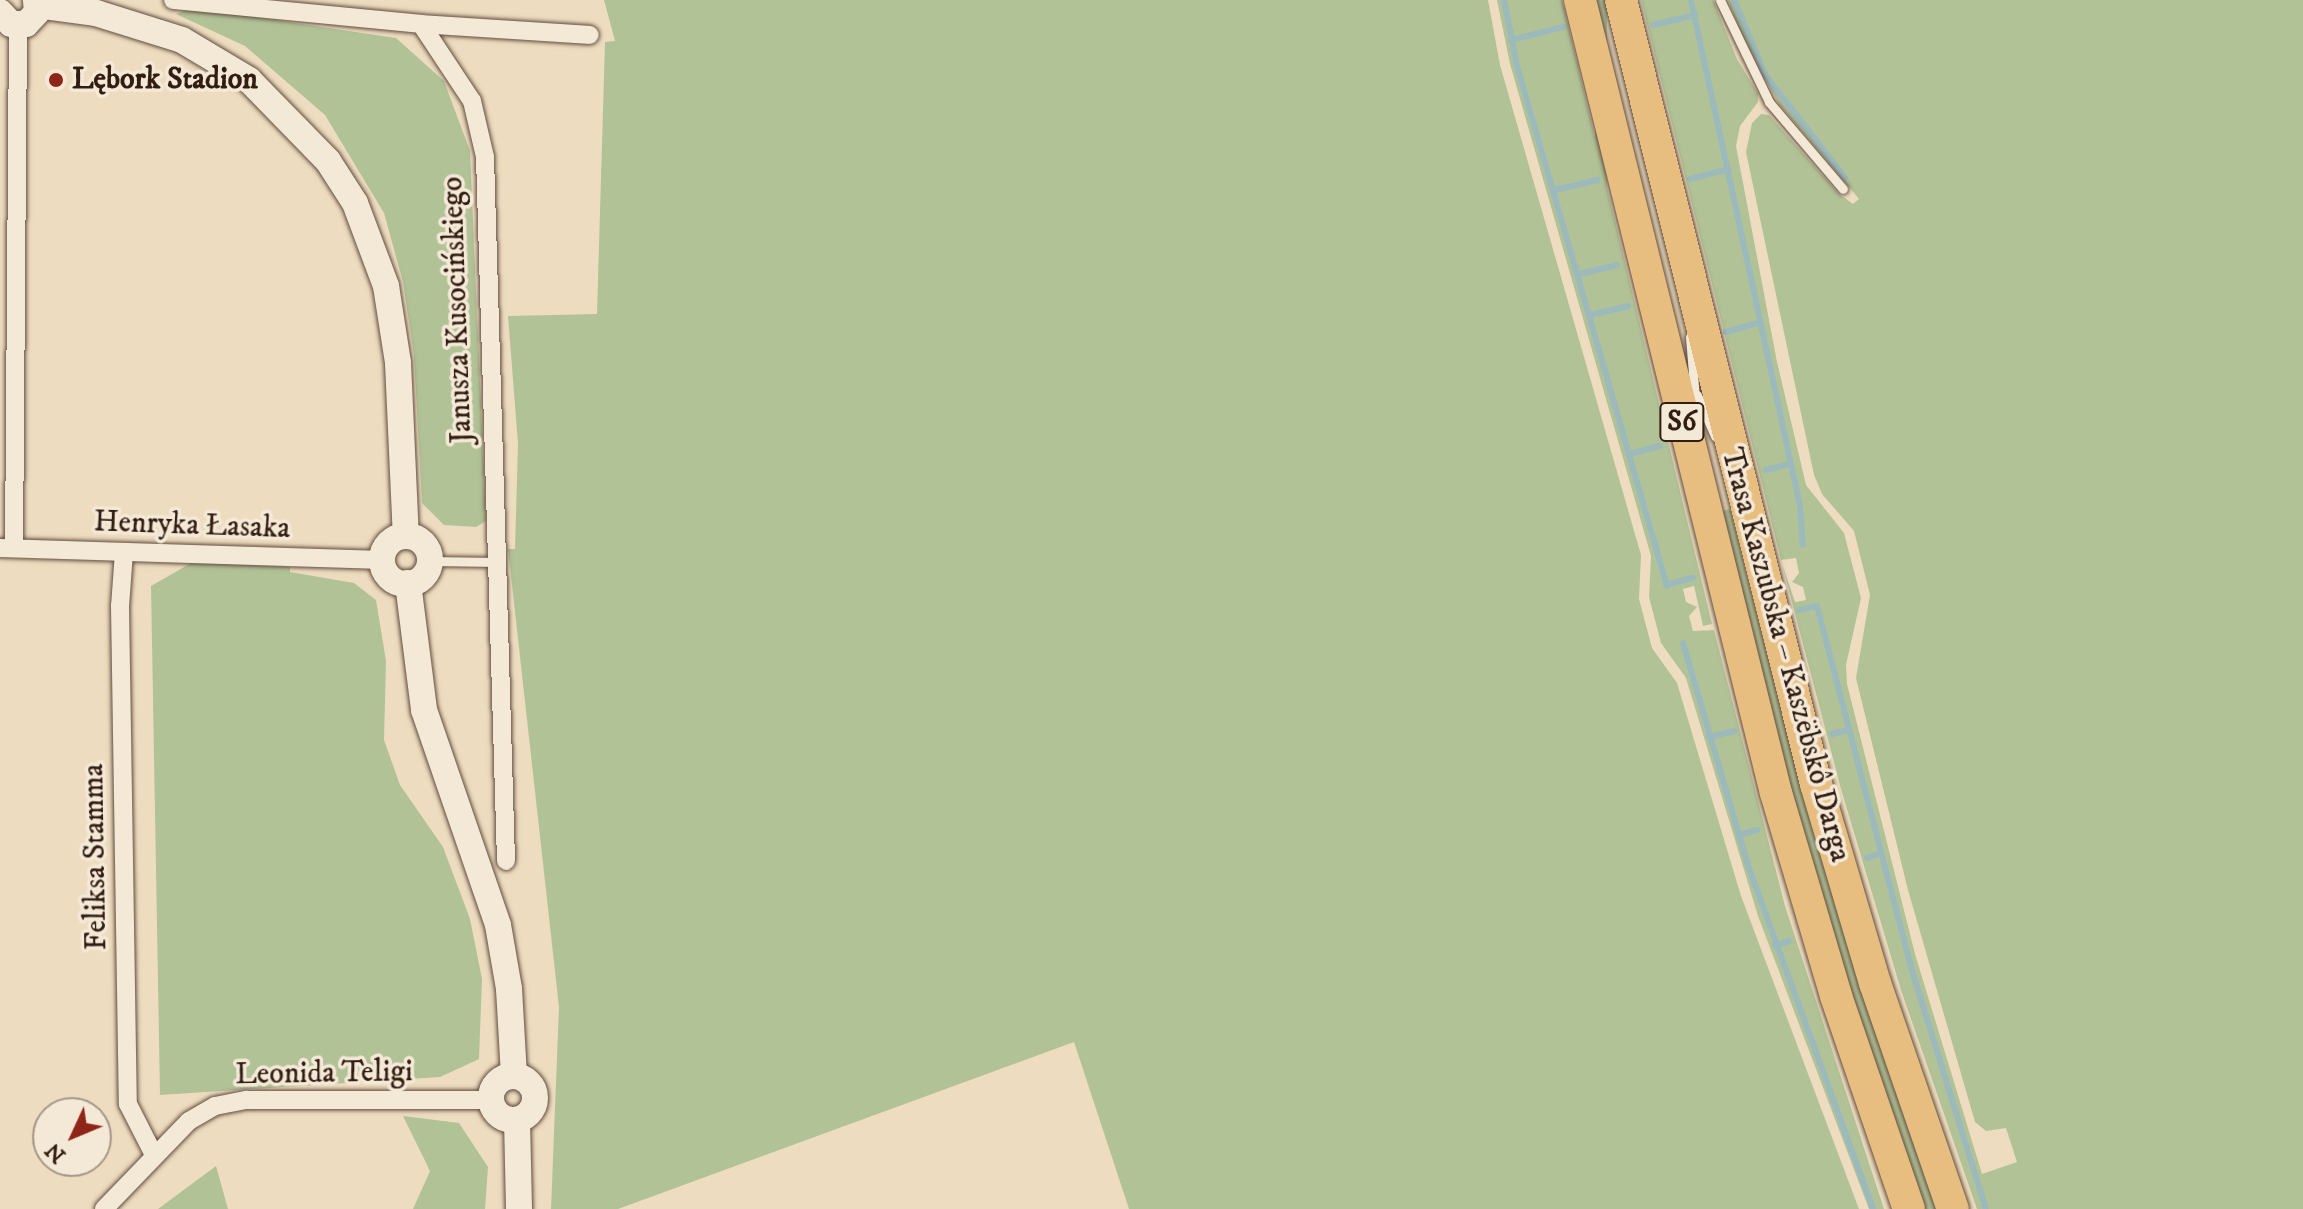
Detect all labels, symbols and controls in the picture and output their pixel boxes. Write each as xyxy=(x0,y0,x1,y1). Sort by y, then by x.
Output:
place label: Lębork Stadion xyxy=(72,62,258,98)
marker: Lębork Stadion xyxy=(47,71,65,89)
street label: Janusza Kusocińskiego xyxy=(435,176,481,444)
road number: S6 xyxy=(1658,398,1706,446)
street label: Trasa Kaszubska – Kaszëbskô Darga xyxy=(1712,444,1858,866)
street label: Henryka Łasaka xyxy=(93,505,291,547)
street label: Feliksa Stamma xyxy=(76,763,116,951)
street label: Leonida Teligi xyxy=(235,1054,413,1094)
north arrow xyxy=(32,1097,112,1177)
text: N xyxy=(40,1137,72,1169)

